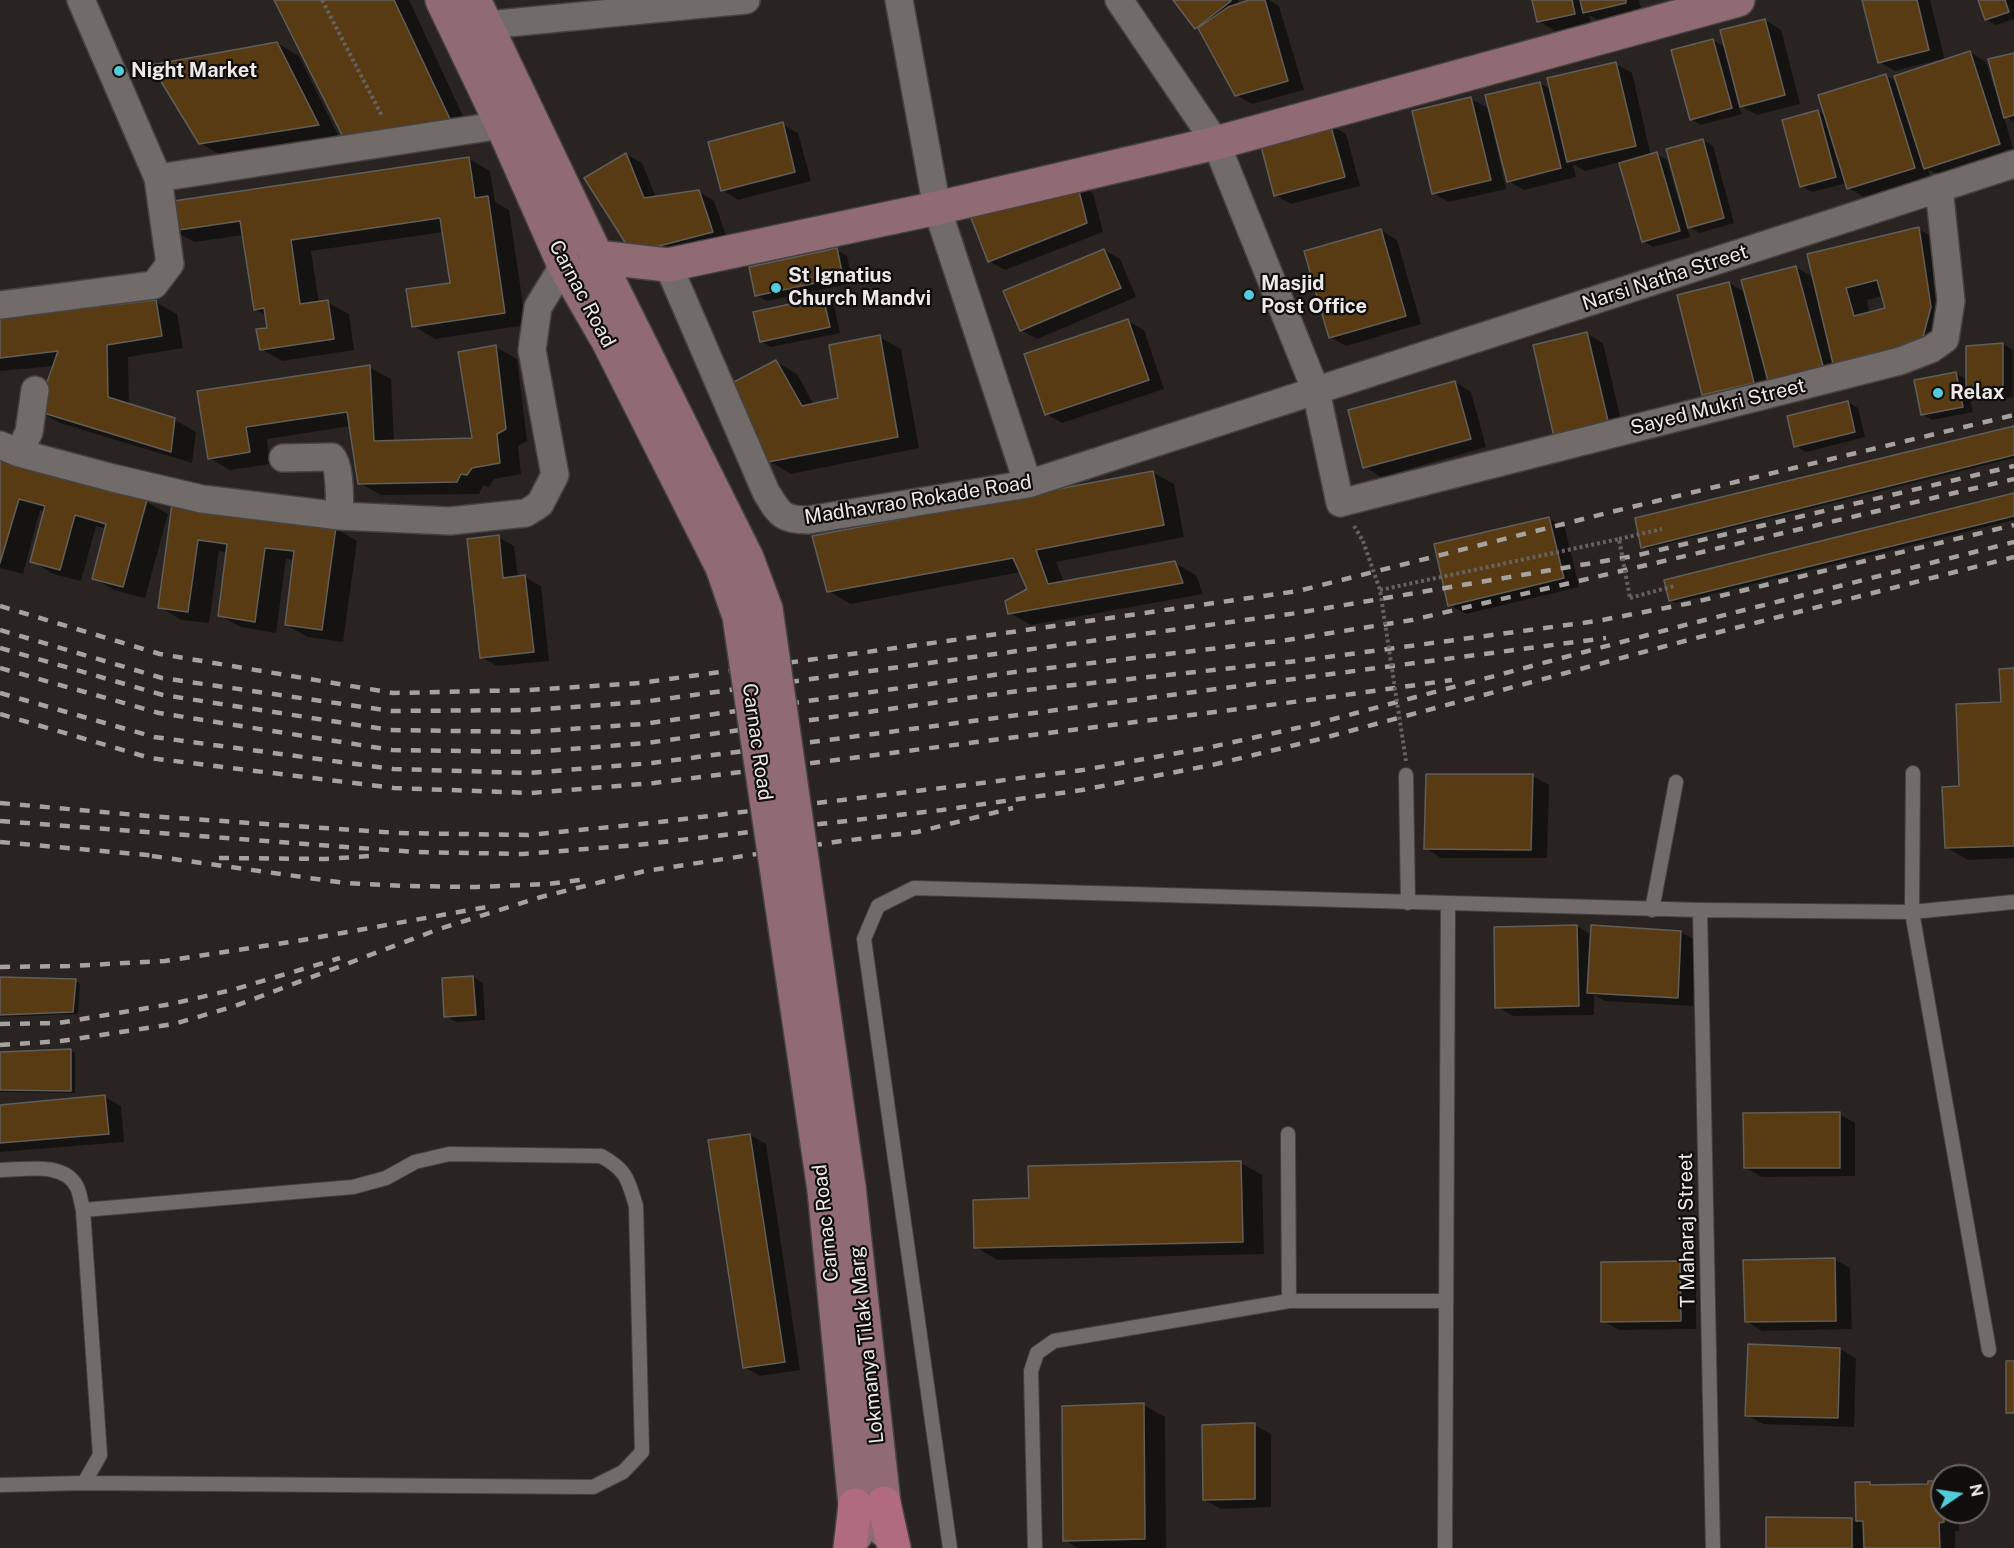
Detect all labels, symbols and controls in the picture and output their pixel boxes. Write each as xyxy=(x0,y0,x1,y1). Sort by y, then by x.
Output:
place label: Night Market xyxy=(131,59,257,83)
marker: Night Market xyxy=(112,64,126,78)
street label: Carnac Road xyxy=(544,236,620,352)
street label: Narsi Natha Street xyxy=(1579,240,1751,316)
place label: St Ignatius Church Mandvi xyxy=(788,264,931,311)
place label: Masjid Post Office xyxy=(1261,272,1367,319)
marker: St Ignatius Church Mandvi xyxy=(769,281,783,295)
marker: Masjid Post Office xyxy=(1242,288,1256,302)
street label: Sayed Mukri Street xyxy=(1628,374,1808,440)
place label: Relax xyxy=(1950,381,2004,405)
marker: Relax xyxy=(1931,386,1945,400)
street label: Madhavrao Rokade Road xyxy=(803,470,1033,530)
street label: Carnac Road xyxy=(737,682,777,802)
street label: T Maharaj Street xyxy=(1674,1152,1700,1308)
street label: Carnac Road xyxy=(808,1163,844,1283)
street label: Lokmanya Tilak Marg xyxy=(845,1245,889,1445)
north arrow xyxy=(1930,1464,1990,1524)
text: N xyxy=(1965,1482,1987,1499)

